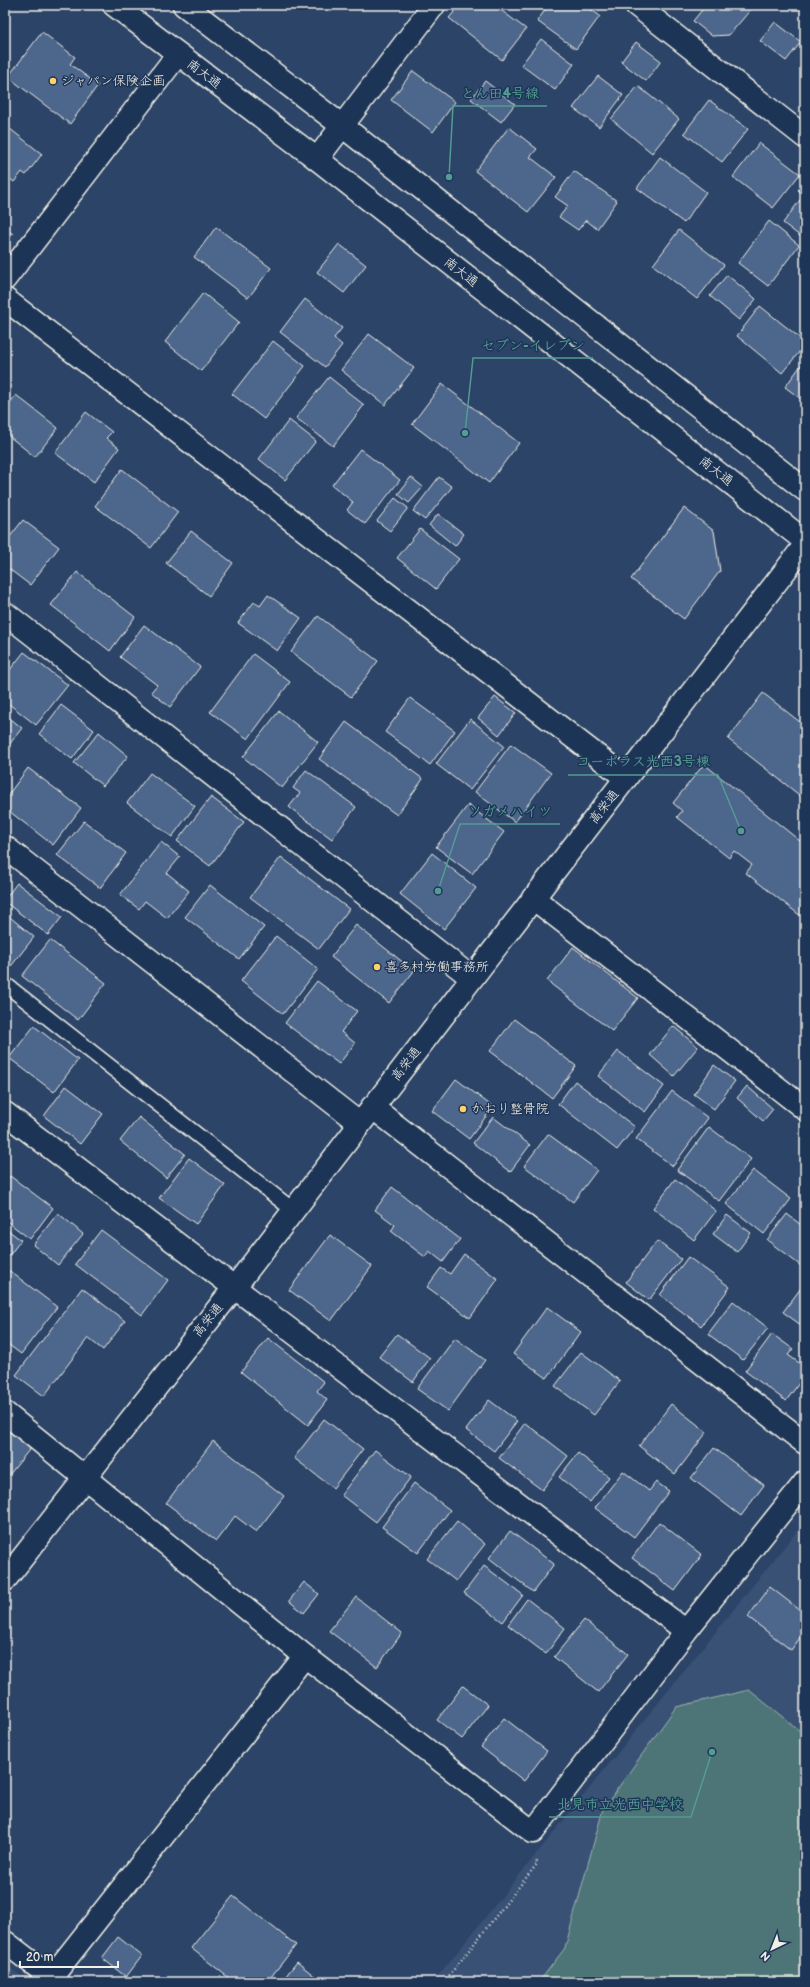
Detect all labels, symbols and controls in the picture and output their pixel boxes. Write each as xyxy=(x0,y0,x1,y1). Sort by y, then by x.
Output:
street label: 南大通 xyxy=(184,56,224,92)
place label: ジャパン保険企画 xyxy=(61,73,165,89)
marker: ジャパン保険企画 xyxy=(48,76,58,86)
callout: とん田4号線 xyxy=(453,80,547,106)
text: とん田4号線 xyxy=(461,85,539,102)
street label: 南大通 xyxy=(441,254,481,290)
callout: セブン-イレブン xyxy=(473,332,593,358)
text: セブン-イレブン xyxy=(481,337,585,354)
street label: 南大通 xyxy=(696,453,736,489)
callout: コーポラス光西3号棟 xyxy=(568,749,718,775)
text: コーポラス光西3号棟 xyxy=(576,753,711,770)
street label: 高栄通 xyxy=(586,787,622,827)
callout: ソガメハイツ xyxy=(460,798,560,824)
text: ソガメハイツ xyxy=(468,803,552,820)
place label: 喜多村労働事務所 xyxy=(385,959,489,975)
marker: 喜多村労働事務所 xyxy=(372,962,382,972)
street label: 高栄通 xyxy=(388,1044,424,1084)
place label: かおり整骨院 xyxy=(471,1101,549,1117)
marker: かおり整骨院 xyxy=(458,1104,468,1114)
street label: 高栄通 xyxy=(190,1300,226,1340)
callout: 北見市立光西中学校 xyxy=(549,1791,691,1817)
text: 北見市立光西中学校 xyxy=(557,1796,683,1813)
north arrow xyxy=(752,1929,792,1969)
scale bar xyxy=(20,1943,118,1969)
text: N xyxy=(758,1948,773,1964)
text: 20 m xyxy=(26,1950,53,1965)

